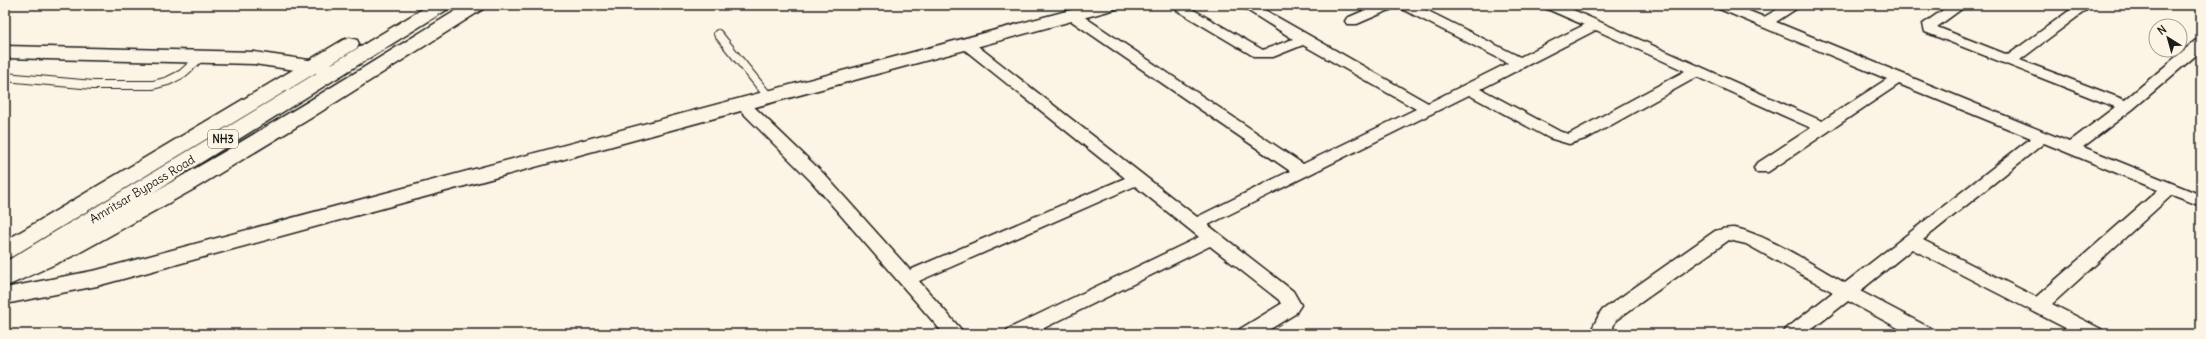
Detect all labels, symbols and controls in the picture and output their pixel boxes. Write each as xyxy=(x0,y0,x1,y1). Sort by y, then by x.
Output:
north arrow xyxy=(2148,18,2188,58)
text: N xyxy=(2155,22,2169,38)
road number: NH3 xyxy=(208,130,238,148)
street label: Amritsar Bypass Road xyxy=(87,152,197,226)

